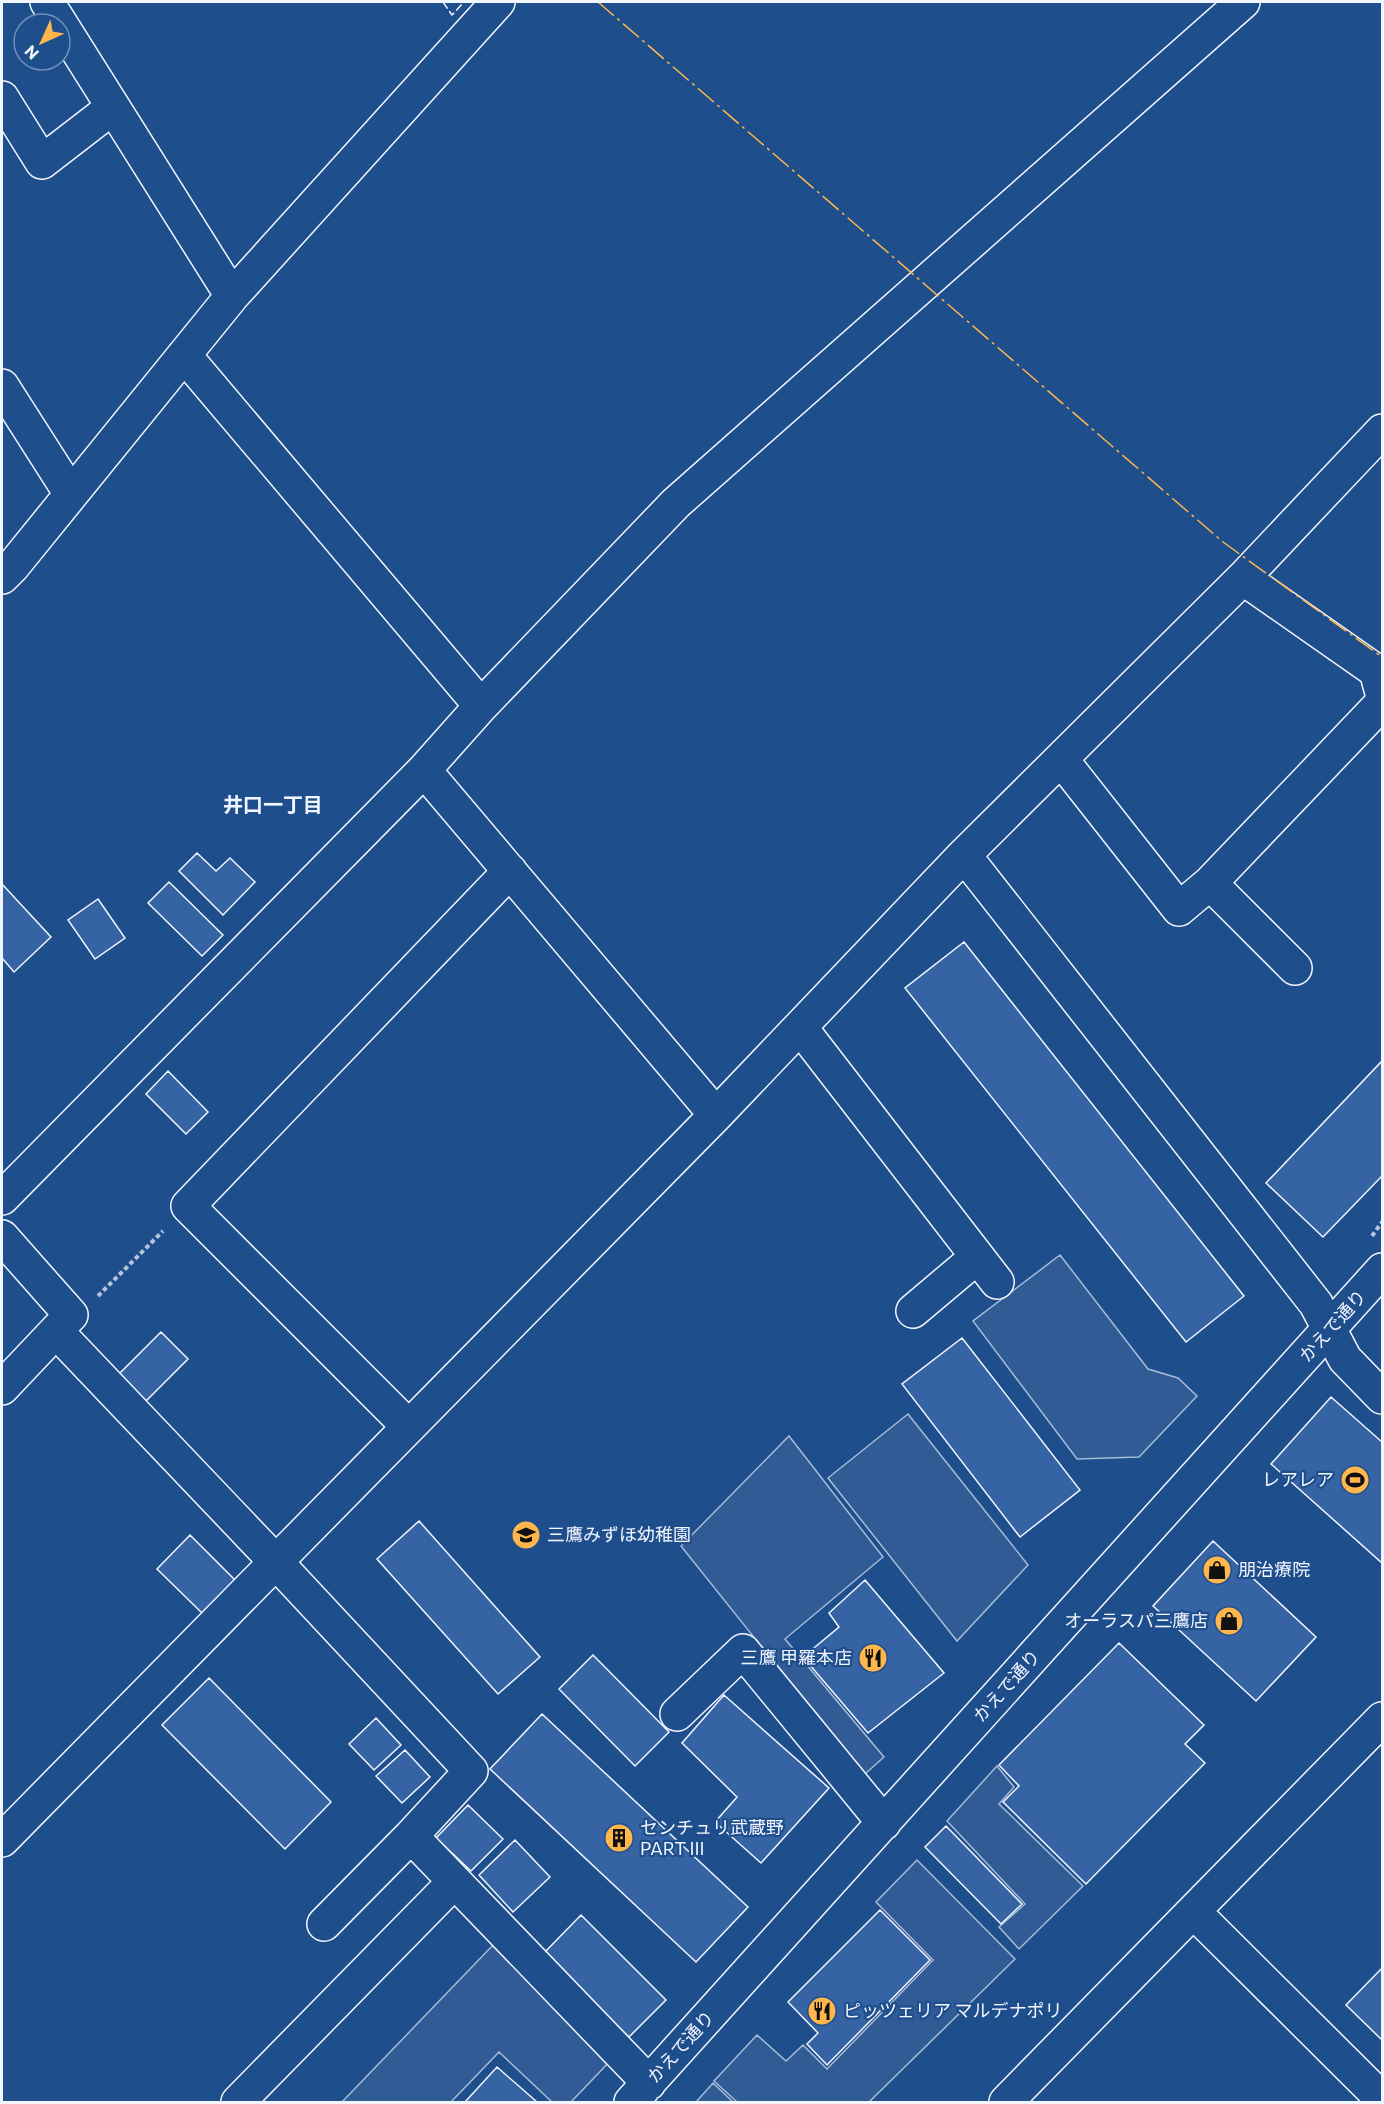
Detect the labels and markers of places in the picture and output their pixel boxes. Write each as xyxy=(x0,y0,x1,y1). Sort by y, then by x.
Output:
sports icon: レアレア xyxy=(1339,1464,1371,1496)
place label: レアレア xyxy=(1262,1468,1334,1490)
school or university icon: 三鷹みずほ幼稚園 xyxy=(510,1519,542,1551)
place label: 三鷹みずほ幼稚園 xyxy=(547,1523,691,1545)
shop icon: 朋治療院 xyxy=(1201,1554,1233,1586)
place label: 朋治療院 xyxy=(1238,1558,1310,1580)
shop icon: オーラスパ三鷹店 xyxy=(1213,1605,1245,1637)
place label: オーラスパ三鷹店 xyxy=(1064,1609,1208,1631)
restaurant icon: 三鷹 甲羅本店 xyxy=(857,1642,889,1674)
place label: 三鷹 甲羅本店 xyxy=(741,1646,852,1668)
place label: センチュリ武蔵野 PART III xyxy=(640,1816,784,1859)
building icon: センチュリ武蔵野 PART III xyxy=(603,1822,635,1854)
restaurant icon: ピッツェリア マルデナポリ xyxy=(806,1995,838,2027)
place label: ピッツェリア マルデナポリ xyxy=(843,1999,1062,2021)

